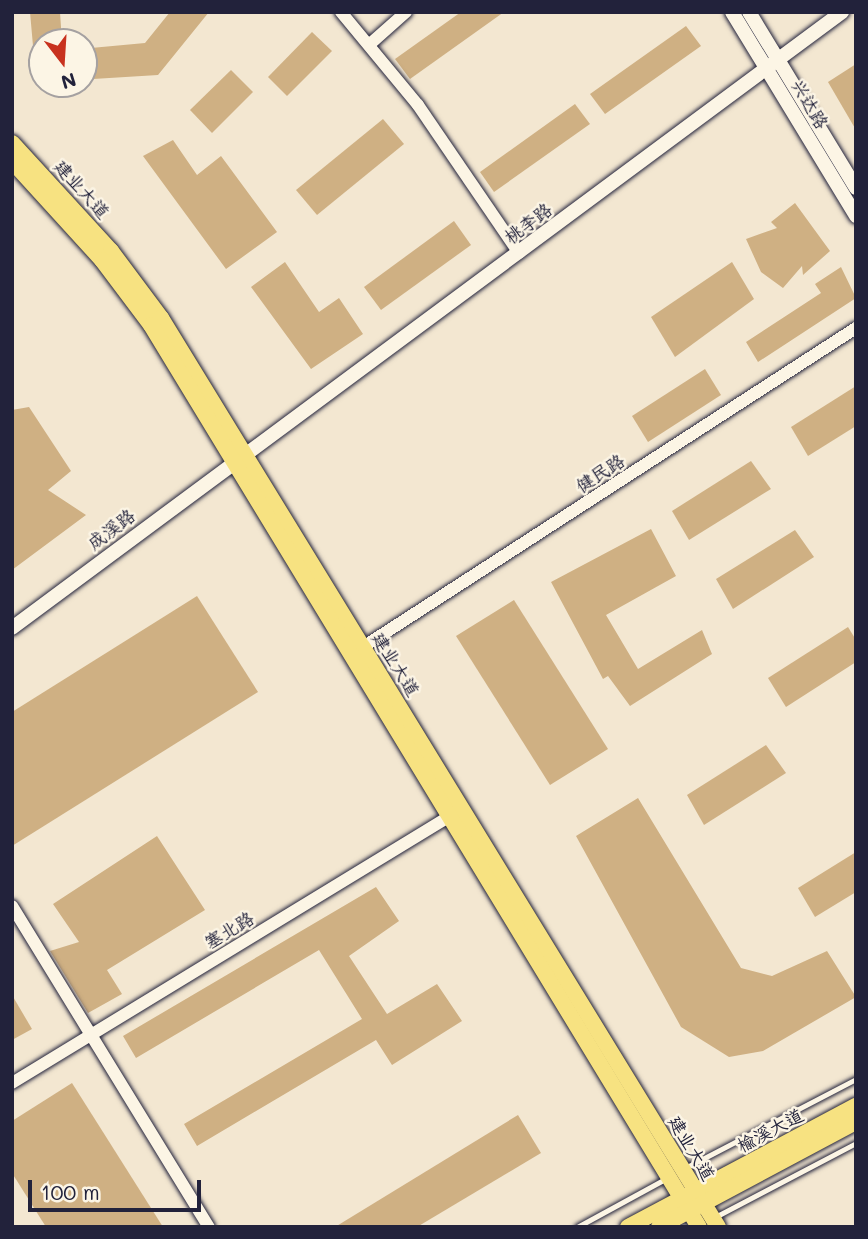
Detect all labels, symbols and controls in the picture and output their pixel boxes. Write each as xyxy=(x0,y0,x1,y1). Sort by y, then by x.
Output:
north arrow xyxy=(28,28,98,98)
text: N xyxy=(58,68,79,96)
street label: 兴达路 xyxy=(787,75,833,133)
street label: 建业大道 xyxy=(50,155,114,223)
street label: 桃李路 xyxy=(500,198,556,248)
street label: 健民路 xyxy=(571,449,629,497)
street label: 成溪路 xyxy=(83,504,139,554)
street label: 建业大道 xyxy=(368,628,424,700)
street label: 塞北路 xyxy=(200,907,258,953)
street label: 榆溪大道 xyxy=(733,1104,807,1156)
street label: 建业大道 xyxy=(664,1112,720,1184)
scale bar xyxy=(32,1166,205,1210)
text: 100 m xyxy=(41,1178,100,1205)

